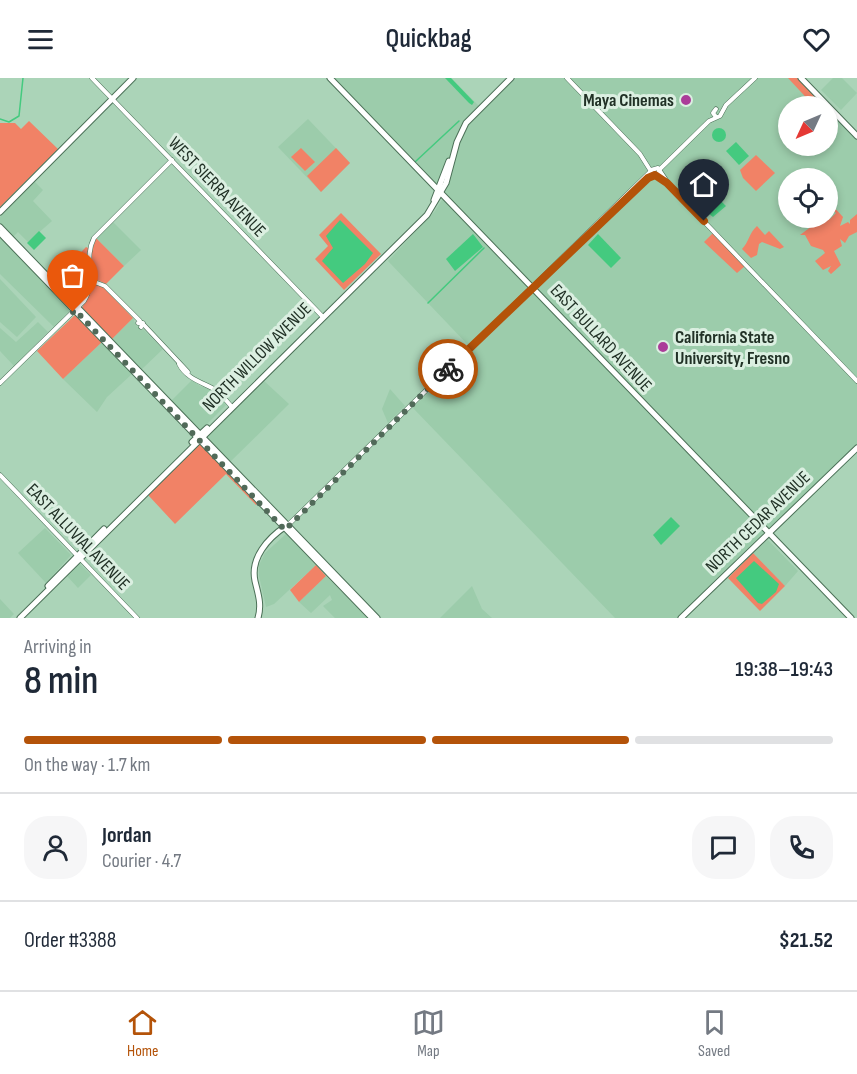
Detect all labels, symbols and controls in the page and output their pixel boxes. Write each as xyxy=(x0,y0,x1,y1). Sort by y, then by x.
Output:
icon: menu xyxy=(24,23,57,56)
text: Quickbag xyxy=(385,23,472,55)
icon: heart xyxy=(800,23,833,56)
place label: Maya Cinemas xyxy=(583,90,674,111)
marker: Maya Cinemas xyxy=(679,93,693,107)
north arrow xyxy=(778,96,838,156)
map controls xyxy=(778,96,838,228)
street label: WEST SIERRA AVENUE xyxy=(164,133,270,241)
pin xyxy=(678,159,729,221)
icon: home xyxy=(687,168,720,201)
button: locate xyxy=(778,168,838,228)
pin xyxy=(47,250,98,312)
icon: bag xyxy=(56,259,89,292)
street label: EAST BULLARD AVENUE xyxy=(546,280,656,396)
street label: NORTH WILLOW AVENUE xyxy=(198,298,316,416)
place label: California State University, Fresno xyxy=(675,327,790,369)
courier xyxy=(418,339,478,399)
marker: California State University, Fresno xyxy=(656,340,670,354)
icon: bike xyxy=(432,353,465,386)
street label: NORTH CEDAR AVENUE xyxy=(701,467,815,577)
street label: EAST ALLUVIAL AVENUE xyxy=(22,480,134,594)
text: Arriving in xyxy=(24,635,92,659)
text: 19:38–19:43 xyxy=(735,656,833,683)
text: 8 min xyxy=(24,658,98,705)
text: On the way · 1.7 km xyxy=(24,753,150,777)
button: person xyxy=(24,816,87,879)
button: chat xyxy=(692,816,755,879)
button: phone xyxy=(770,816,833,879)
text: Jordan xyxy=(102,822,151,849)
text: Courier · 4.7 xyxy=(102,849,181,873)
text: Order #3388 xyxy=(24,927,116,954)
text: $21.52 xyxy=(779,927,833,954)
tab: Home xyxy=(126,1006,159,1061)
tab: Map xyxy=(412,1006,445,1061)
tab: Saved xyxy=(698,1006,731,1061)

